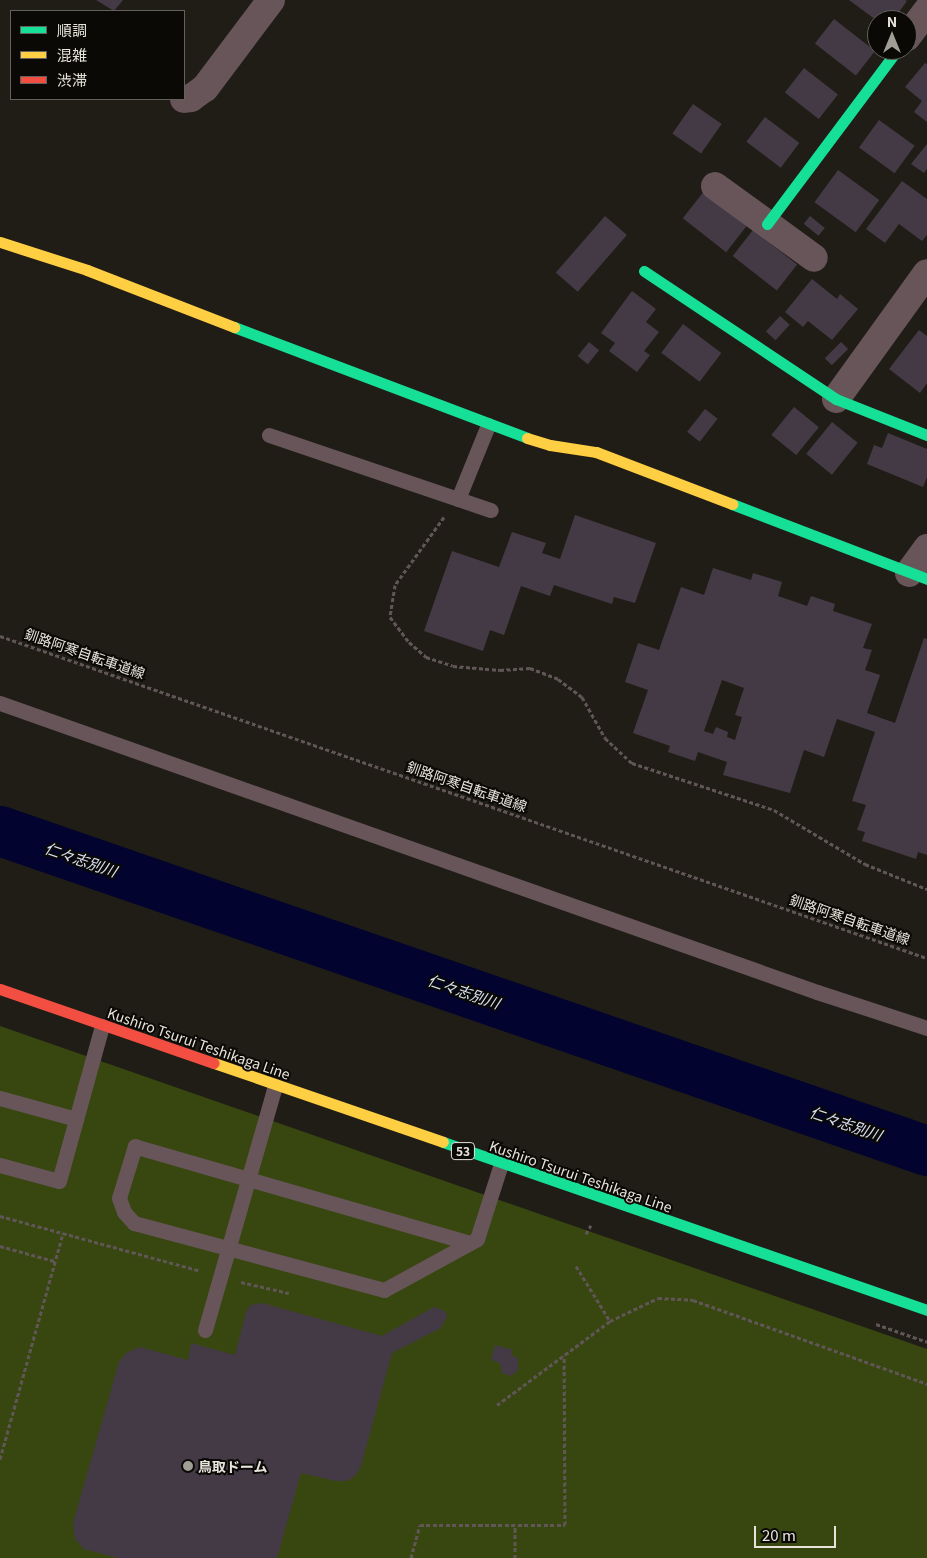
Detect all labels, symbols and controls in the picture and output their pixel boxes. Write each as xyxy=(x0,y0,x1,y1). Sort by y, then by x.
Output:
legend xyxy=(10,10,185,100)
north arrow xyxy=(867,10,917,60)
text: N xyxy=(887,11,897,31)
text: 順調 xyxy=(57,19,87,40)
text: 混雑 xyxy=(57,44,87,65)
text: 渋滞 xyxy=(57,69,87,90)
street label: 釧路阿寒自転車道線 xyxy=(23,625,147,681)
street label: 釧路阿寒自転車道線 xyxy=(405,758,529,814)
water label: 仁々志別川 xyxy=(43,838,119,880)
street label: 釧路阿寒自転車道線 xyxy=(788,891,912,947)
water label: 仁々志別川 xyxy=(426,970,502,1012)
street label: Kushiro Tsurui Teshikaga Line xyxy=(105,1004,293,1082)
water label: 仁々志別川 xyxy=(808,1102,884,1144)
street label: Kushiro Tsurui Teshikaga Line xyxy=(487,1137,675,1215)
road number: 53 xyxy=(450,1142,476,1160)
place label: 鳥取ドーム xyxy=(198,1458,268,1474)
marker: 鳥取ドーム xyxy=(182,1460,194,1472)
scale bar xyxy=(757,1516,840,1548)
text: 20 m xyxy=(762,1524,796,1545)

